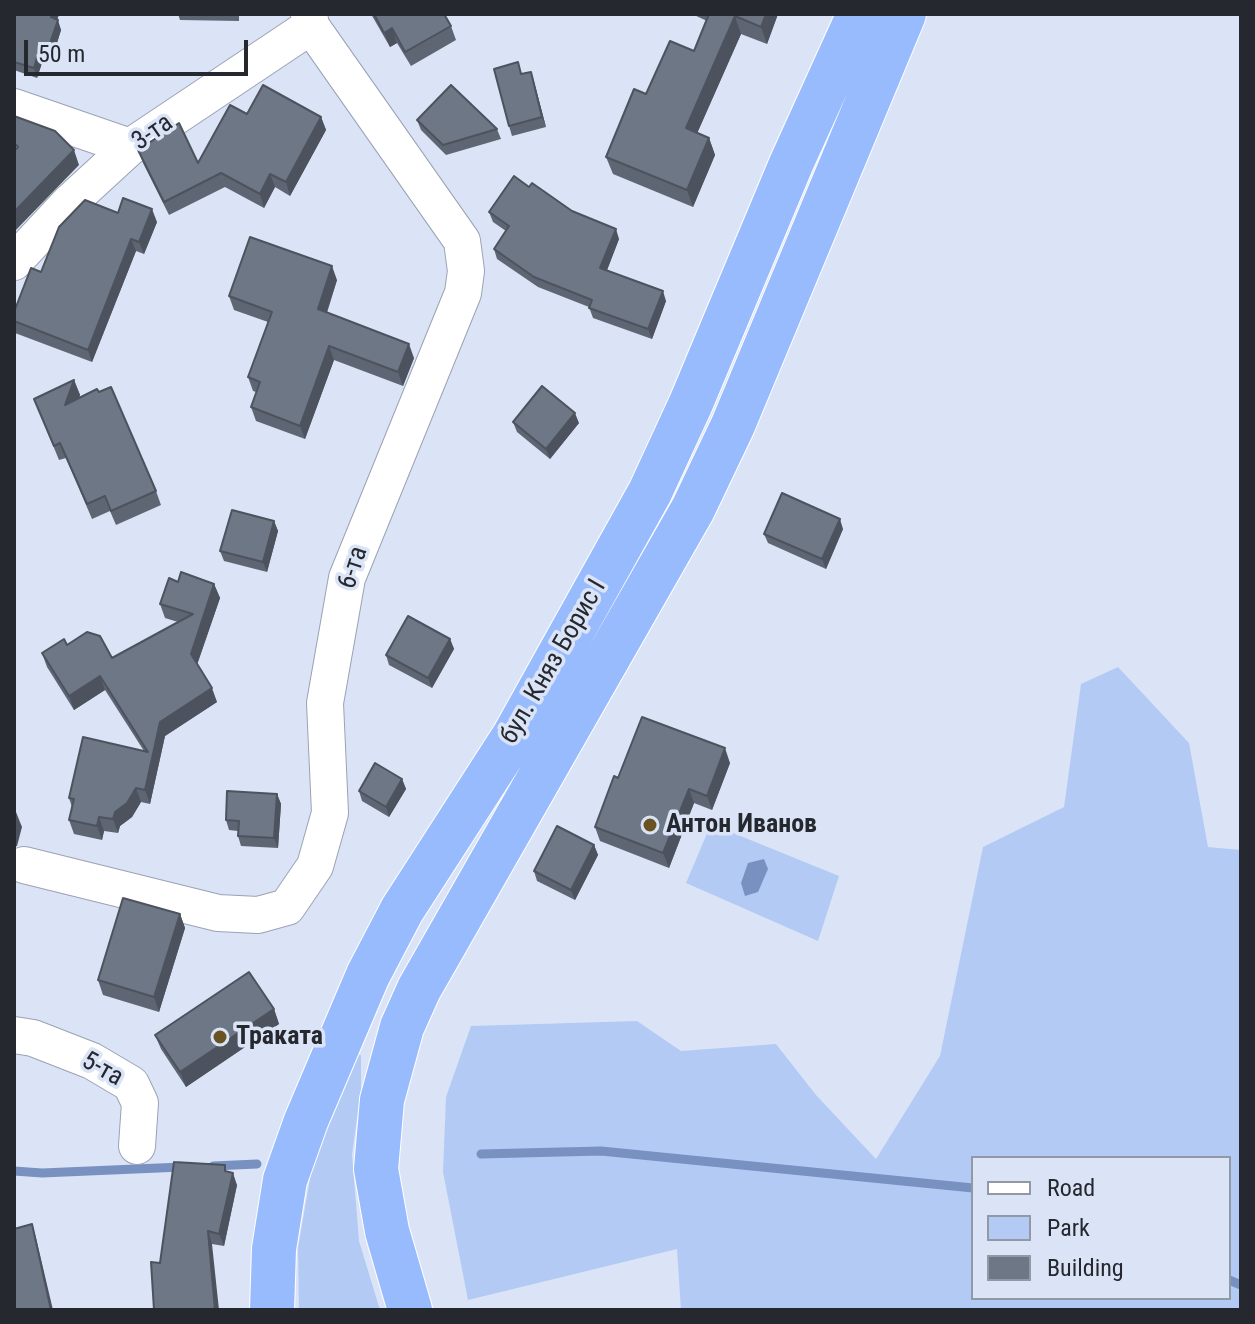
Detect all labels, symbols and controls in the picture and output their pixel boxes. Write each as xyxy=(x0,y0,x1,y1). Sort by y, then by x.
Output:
scale bar xyxy=(28,24,252,74)
text: 50 m xyxy=(38,40,85,68)
street label: 3-та xyxy=(127,108,179,158)
street label: 6-та xyxy=(333,543,375,593)
street label: бул. Княз Борис I xyxy=(494,574,614,750)
place label: Антон Иванов xyxy=(666,809,817,841)
marker: Антон Иванов xyxy=(641,816,659,834)
place label: Траката xyxy=(236,1021,323,1053)
marker: Траката xyxy=(211,1028,229,1046)
street label: 5-та xyxy=(76,1046,128,1094)
legend xyxy=(971,1156,1231,1300)
text: Road xyxy=(1047,1174,1095,1202)
text: Park xyxy=(1047,1214,1090,1242)
text: Building xyxy=(1047,1254,1124,1282)

